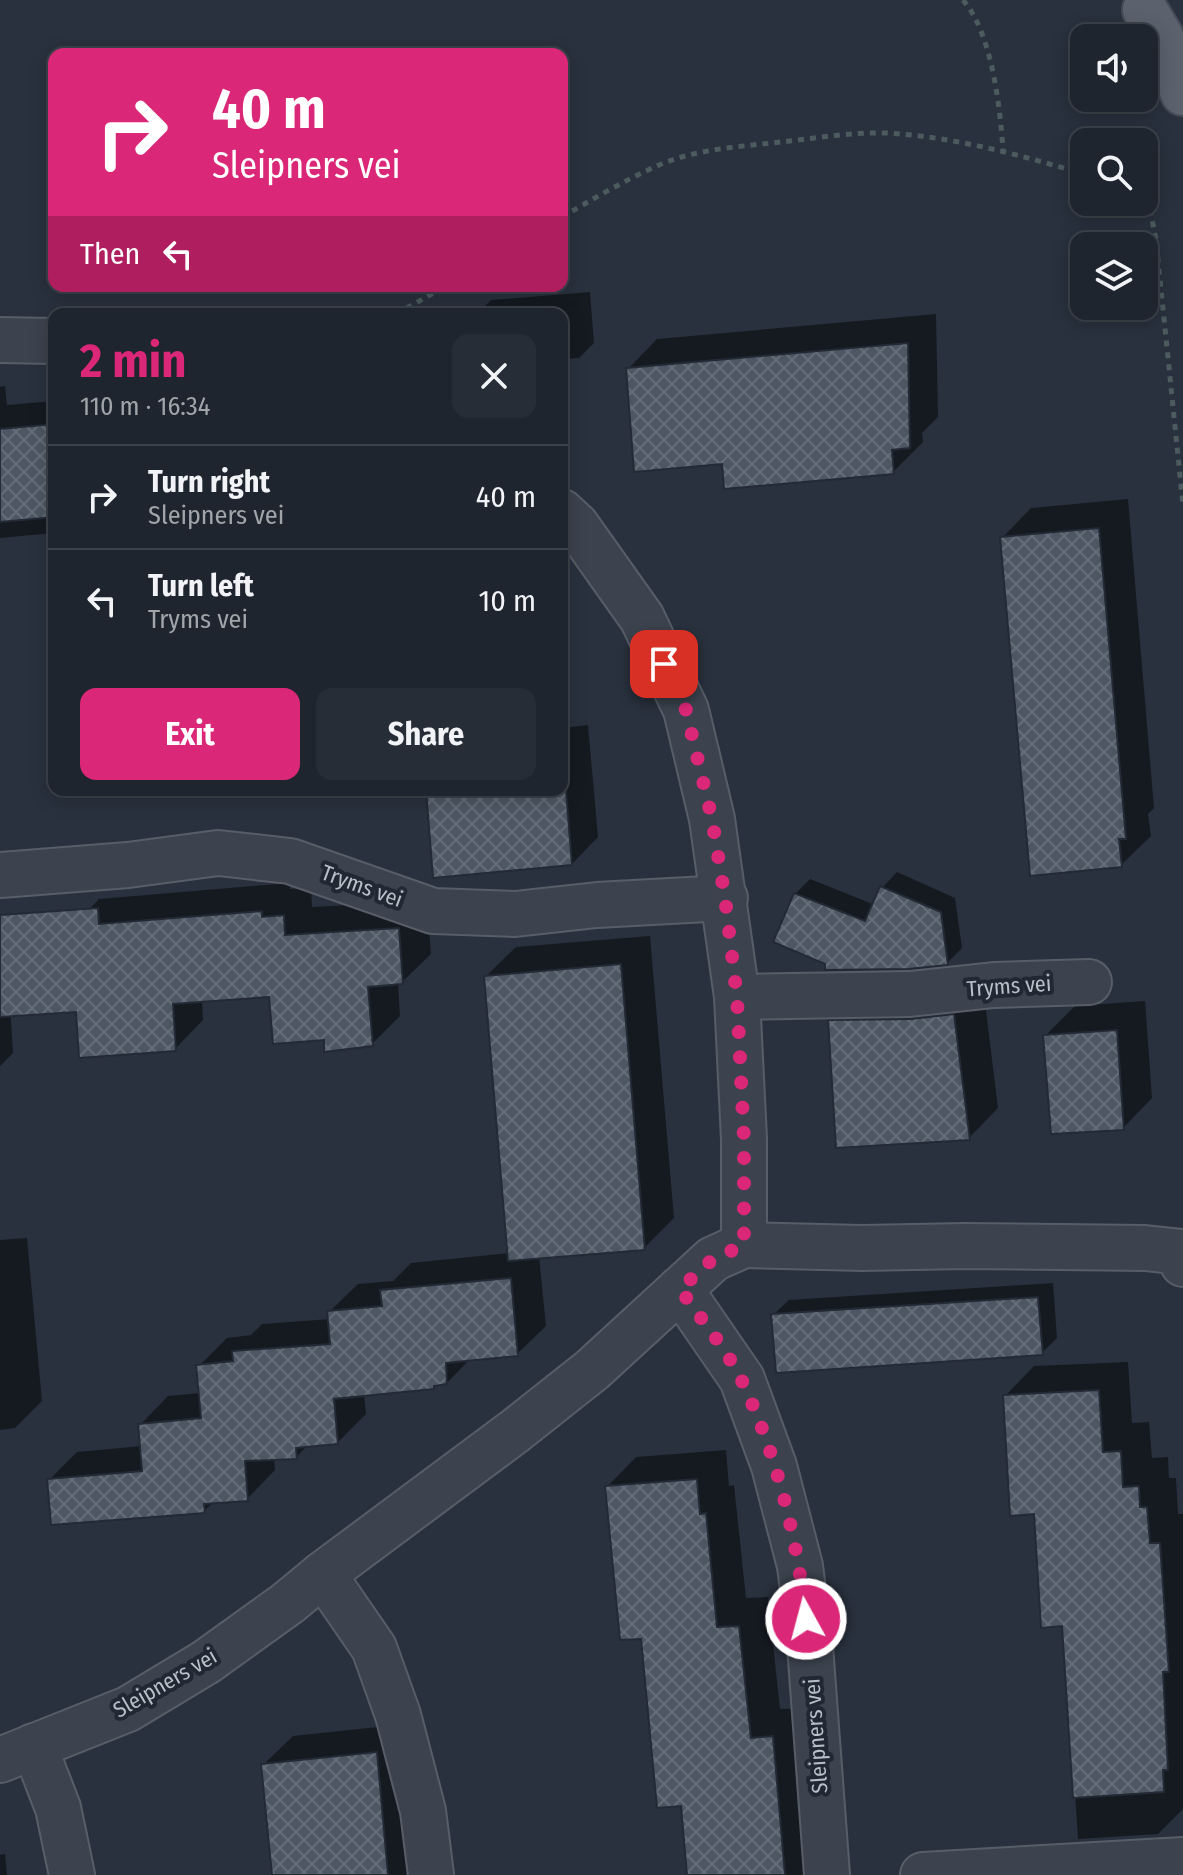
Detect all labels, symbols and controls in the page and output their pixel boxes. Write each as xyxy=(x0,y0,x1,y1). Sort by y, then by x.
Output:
map controls xyxy=(1070,24,1158,320)
button: sound xyxy=(1070,24,1158,112)
text: 40 m xyxy=(212,76,326,143)
icon: right xyxy=(80,80,184,184)
button: search xyxy=(1070,128,1158,216)
text: Sleipners vei xyxy=(212,144,401,188)
icon: left xyxy=(156,232,200,276)
button: layers xyxy=(1070,232,1158,320)
text: Then xyxy=(80,236,140,272)
text: 2 min xyxy=(80,332,186,390)
button: close xyxy=(452,334,536,418)
text: 110 m · 16:34 xyxy=(80,391,210,422)
text: Turn right xyxy=(148,464,270,500)
icon: right xyxy=(80,475,124,519)
text: 40 m xyxy=(476,479,536,515)
text: Sleipners vei xyxy=(148,500,284,531)
text: Turn left xyxy=(148,568,254,604)
icon: left xyxy=(80,579,124,623)
text: 10 m xyxy=(479,583,536,619)
text: Tryms vei xyxy=(148,604,248,635)
pin xyxy=(630,630,698,698)
icon: arrive xyxy=(642,642,686,686)
button: Exit xyxy=(80,688,300,780)
button: Share xyxy=(316,688,536,780)
street label: Tryms vei xyxy=(318,859,406,913)
street label: Tryms vei xyxy=(966,970,1052,1002)
position arrow xyxy=(764,1577,848,1661)
street label: Sleipners vei xyxy=(108,1642,222,1724)
street label: Sleipners vei xyxy=(799,1678,833,1794)

